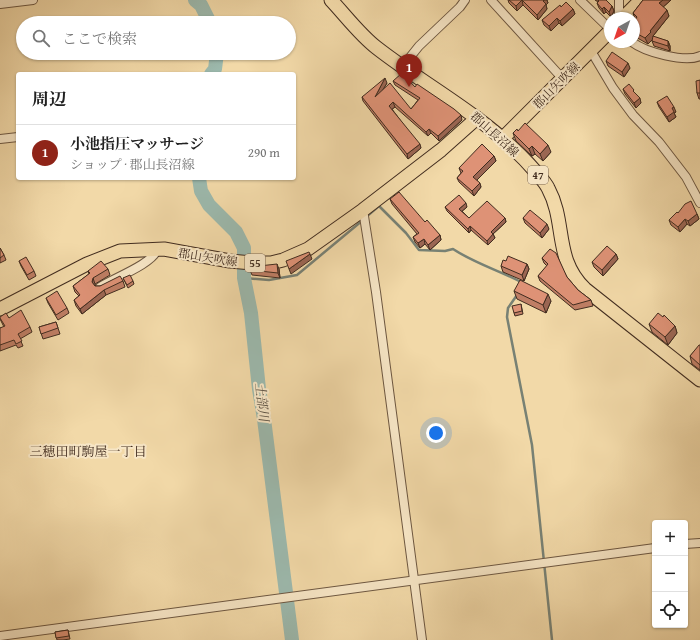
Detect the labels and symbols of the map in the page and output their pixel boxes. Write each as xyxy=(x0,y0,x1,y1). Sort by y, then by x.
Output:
north arrow xyxy=(604,12,640,48)
pin: 1 xyxy=(396,54,422,87)
street label: 郡山矢吹線 xyxy=(529,58,583,112)
street label: 郡山長沼線 xyxy=(467,108,523,160)
road number: 47 xyxy=(528,166,548,184)
street label: 郡山矢吹線 xyxy=(177,244,239,270)
road number: 55 xyxy=(245,254,265,272)
water label: 土部川 xyxy=(250,381,274,424)
your location xyxy=(426,423,446,443)
district label: 三穂田町駒屋一丁目 xyxy=(29,442,147,461)

